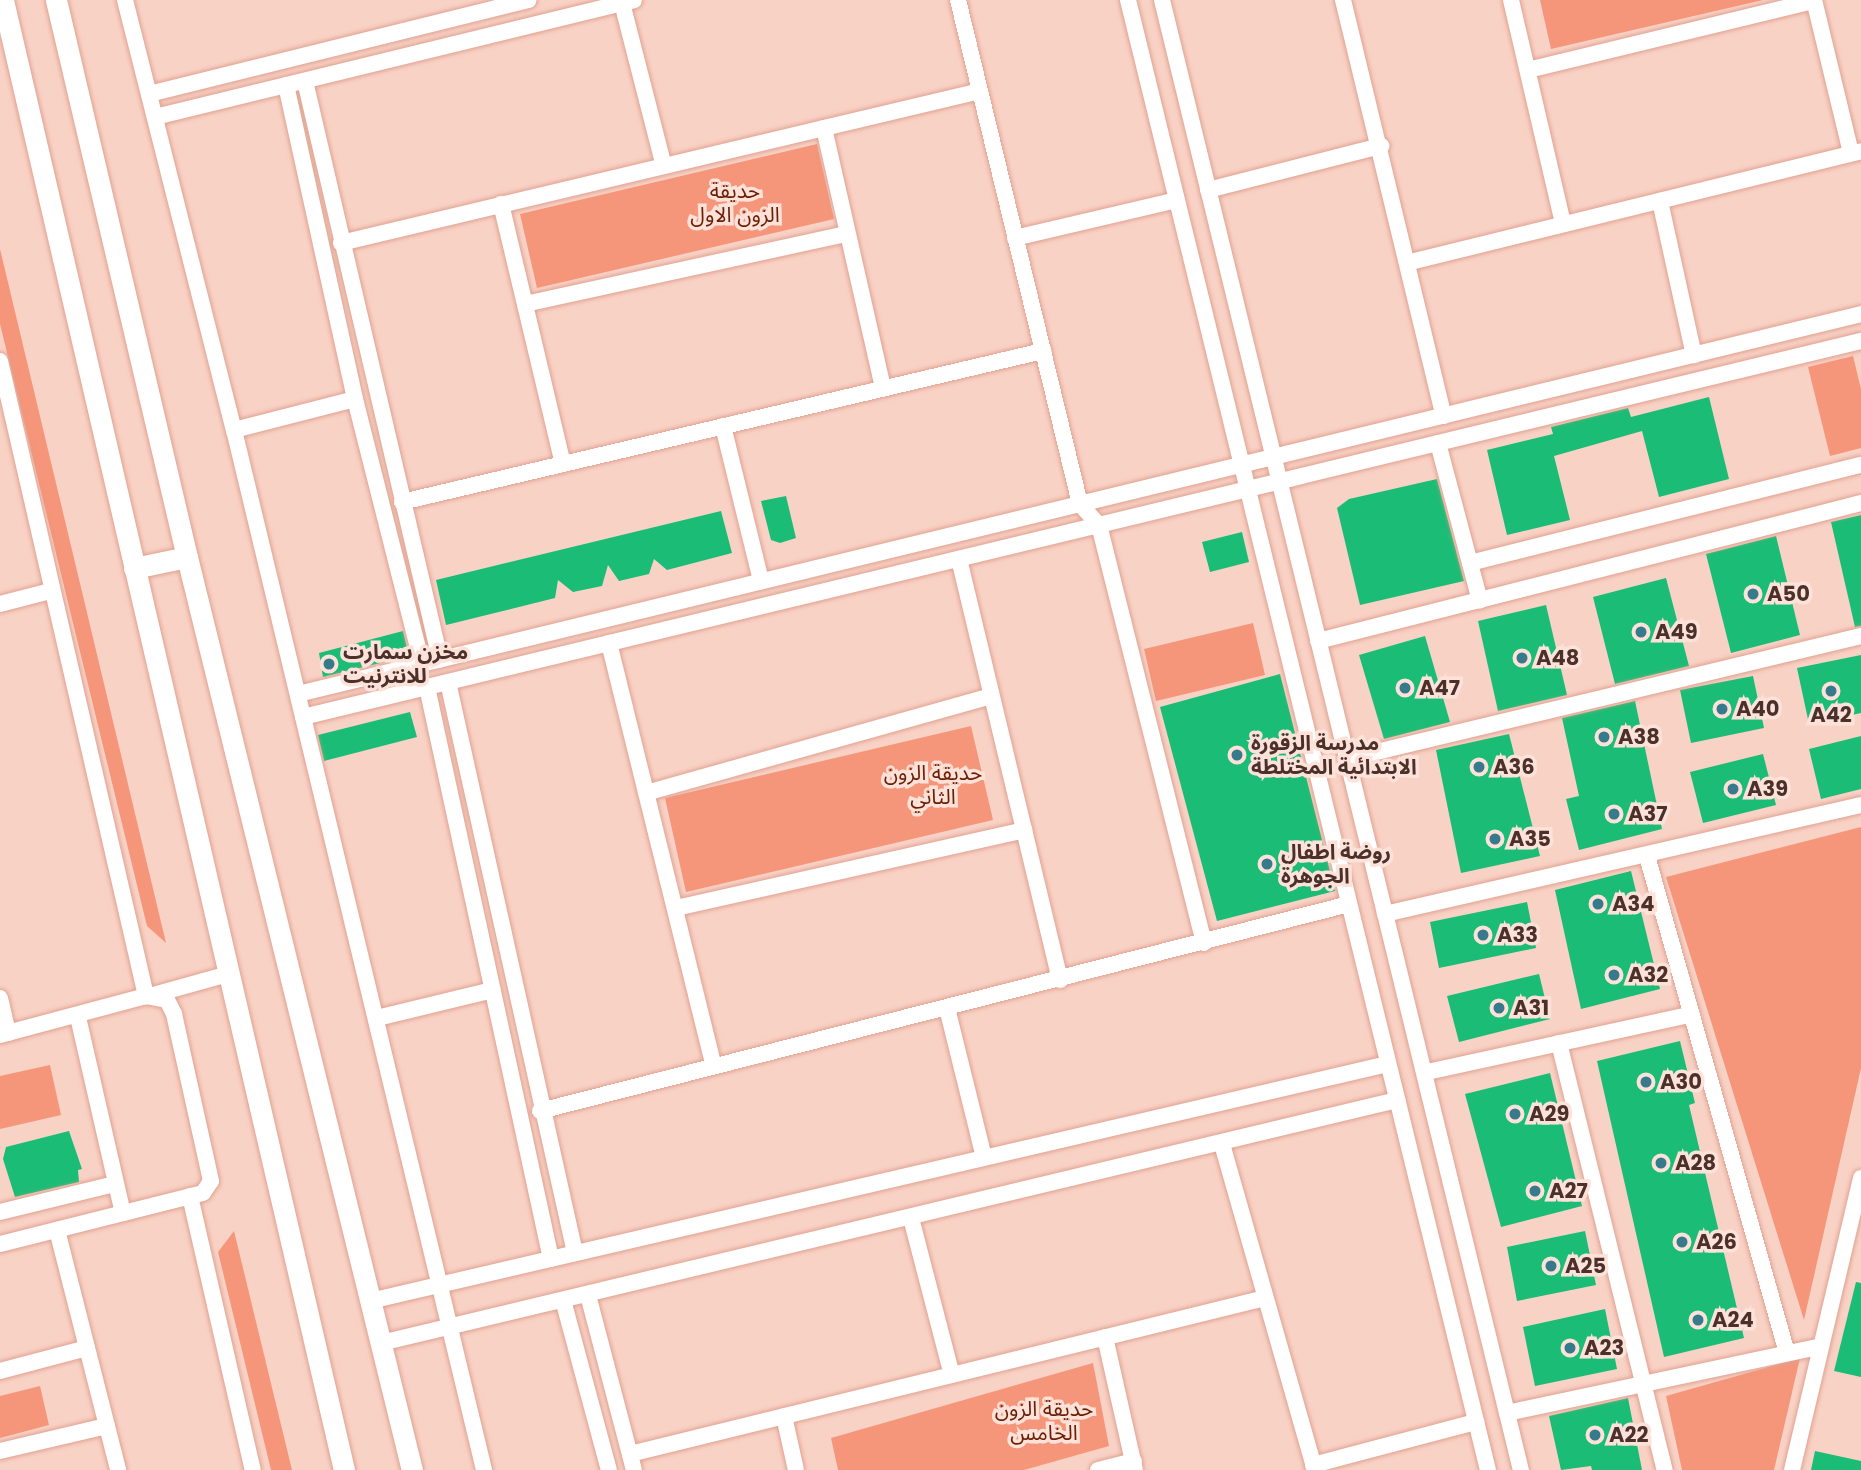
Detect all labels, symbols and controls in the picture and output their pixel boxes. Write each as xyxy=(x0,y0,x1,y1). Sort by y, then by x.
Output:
park label: حديقة الزون الاول xyxy=(690,178,780,228)
place label: A50 xyxy=(1767,581,1810,607)
marker: A50 xyxy=(1745,586,1761,602)
place label: A49 xyxy=(1655,619,1698,645)
marker: A49 xyxy=(1633,624,1649,640)
place label: مخزن سمارت للانترنيت xyxy=(343,639,468,689)
place label: A48 xyxy=(1536,645,1579,671)
marker: A48 xyxy=(1514,650,1530,666)
marker: مخزن سمارت للانترنيت xyxy=(321,656,337,672)
place label: A47 xyxy=(1419,675,1460,701)
marker: A47 xyxy=(1397,680,1413,696)
marker: A42 xyxy=(1823,683,1839,699)
place label: A40 xyxy=(1736,696,1779,722)
marker: A40 xyxy=(1714,701,1730,717)
place label: A42 xyxy=(1810,702,1852,728)
place label: A38 xyxy=(1618,724,1660,750)
marker: A38 xyxy=(1596,729,1612,745)
place label: مدرسة الزقورة الابتدائية المختلطة xyxy=(1251,730,1417,780)
marker: مدرسة الزقورة الابتدائية المختلطة xyxy=(1229,747,1245,763)
place label: A36 xyxy=(1493,754,1535,780)
marker: A36 xyxy=(1471,759,1487,775)
park label: حديقة الزون الثاني xyxy=(884,760,982,810)
place label: A39 xyxy=(1747,776,1788,802)
marker: A39 xyxy=(1725,781,1741,797)
place label: A37 xyxy=(1628,801,1667,827)
marker: A37 xyxy=(1606,806,1622,822)
place label: A35 xyxy=(1509,826,1551,852)
marker: A35 xyxy=(1487,831,1503,847)
place label: روضة اطفال الجوهرة xyxy=(1281,839,1391,889)
marker: روضة اطفال الجوهرة xyxy=(1259,856,1275,872)
place label: A34 xyxy=(1612,891,1654,917)
marker: A34 xyxy=(1590,896,1606,912)
place label: A33 xyxy=(1497,922,1538,948)
marker: A33 xyxy=(1475,927,1491,943)
place label: A32 xyxy=(1628,962,1668,988)
marker: A32 xyxy=(1606,967,1622,983)
place label: A31 xyxy=(1513,995,1549,1021)
marker: A31 xyxy=(1491,1000,1507,1016)
place label: A30 xyxy=(1660,1069,1702,1095)
marker: A30 xyxy=(1638,1074,1654,1090)
place label: A29 xyxy=(1529,1101,1569,1127)
marker: A29 xyxy=(1507,1106,1523,1122)
place label: A28 xyxy=(1675,1150,1716,1176)
marker: A28 xyxy=(1653,1155,1669,1171)
place label: A27 xyxy=(1549,1178,1588,1204)
marker: A27 xyxy=(1527,1183,1543,1199)
place label: A26 xyxy=(1696,1229,1737,1255)
marker: A26 xyxy=(1674,1234,1690,1250)
place label: A25 xyxy=(1565,1253,1606,1279)
marker: A25 xyxy=(1543,1258,1559,1274)
place label: A24 xyxy=(1712,1307,1754,1333)
marker: A24 xyxy=(1690,1312,1706,1328)
place label: A23 xyxy=(1584,1335,1624,1361)
marker: A23 xyxy=(1562,1340,1578,1356)
park label: حديقة الزون الخامس xyxy=(995,1396,1093,1446)
place label: A22 xyxy=(1609,1422,1648,1448)
marker: A22 xyxy=(1587,1427,1603,1443)

